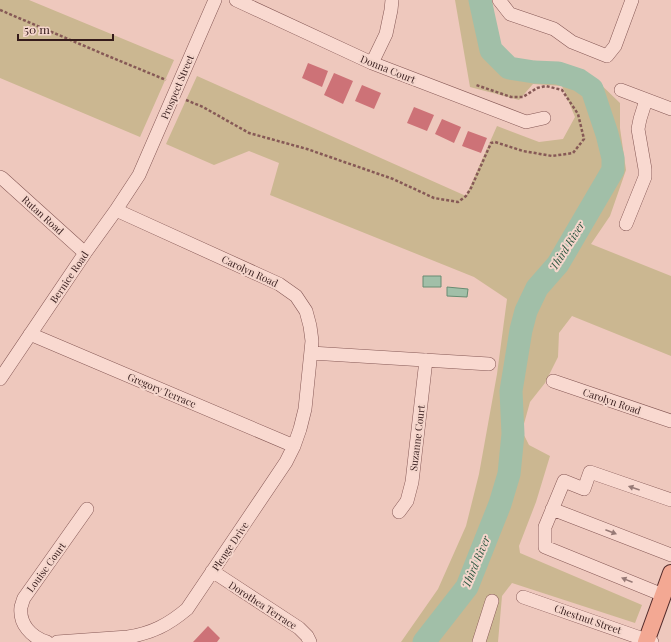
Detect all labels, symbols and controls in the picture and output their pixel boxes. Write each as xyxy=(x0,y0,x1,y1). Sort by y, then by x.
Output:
scale bar xyxy=(18,16,113,42)
text: 50 m xyxy=(24,21,50,37)
street label: Prospect Street xyxy=(157,52,197,121)
street label: Donna Court xyxy=(358,52,418,87)
street label: Rutan Road xyxy=(19,192,67,238)
water label: Third River xyxy=(546,218,588,273)
street label: Bernice Road xyxy=(46,248,92,306)
street label: Carolyn Road xyxy=(220,252,281,290)
street label: Gregory Terrace xyxy=(126,369,198,411)
street label: Carolyn Road xyxy=(581,385,643,418)
street label: Suzanne Court xyxy=(406,404,428,472)
one-way arrow xyxy=(628,484,640,490)
street label: Plenge Drive xyxy=(208,519,252,573)
one-way arrow xyxy=(605,529,617,535)
water label: Third River xyxy=(458,533,493,590)
street label: Louise Court xyxy=(23,539,69,595)
one-way arrow xyxy=(620,577,632,583)
street label: Dorothea Terrace xyxy=(226,578,300,632)
street label: Chestnut Street xyxy=(552,601,624,637)

